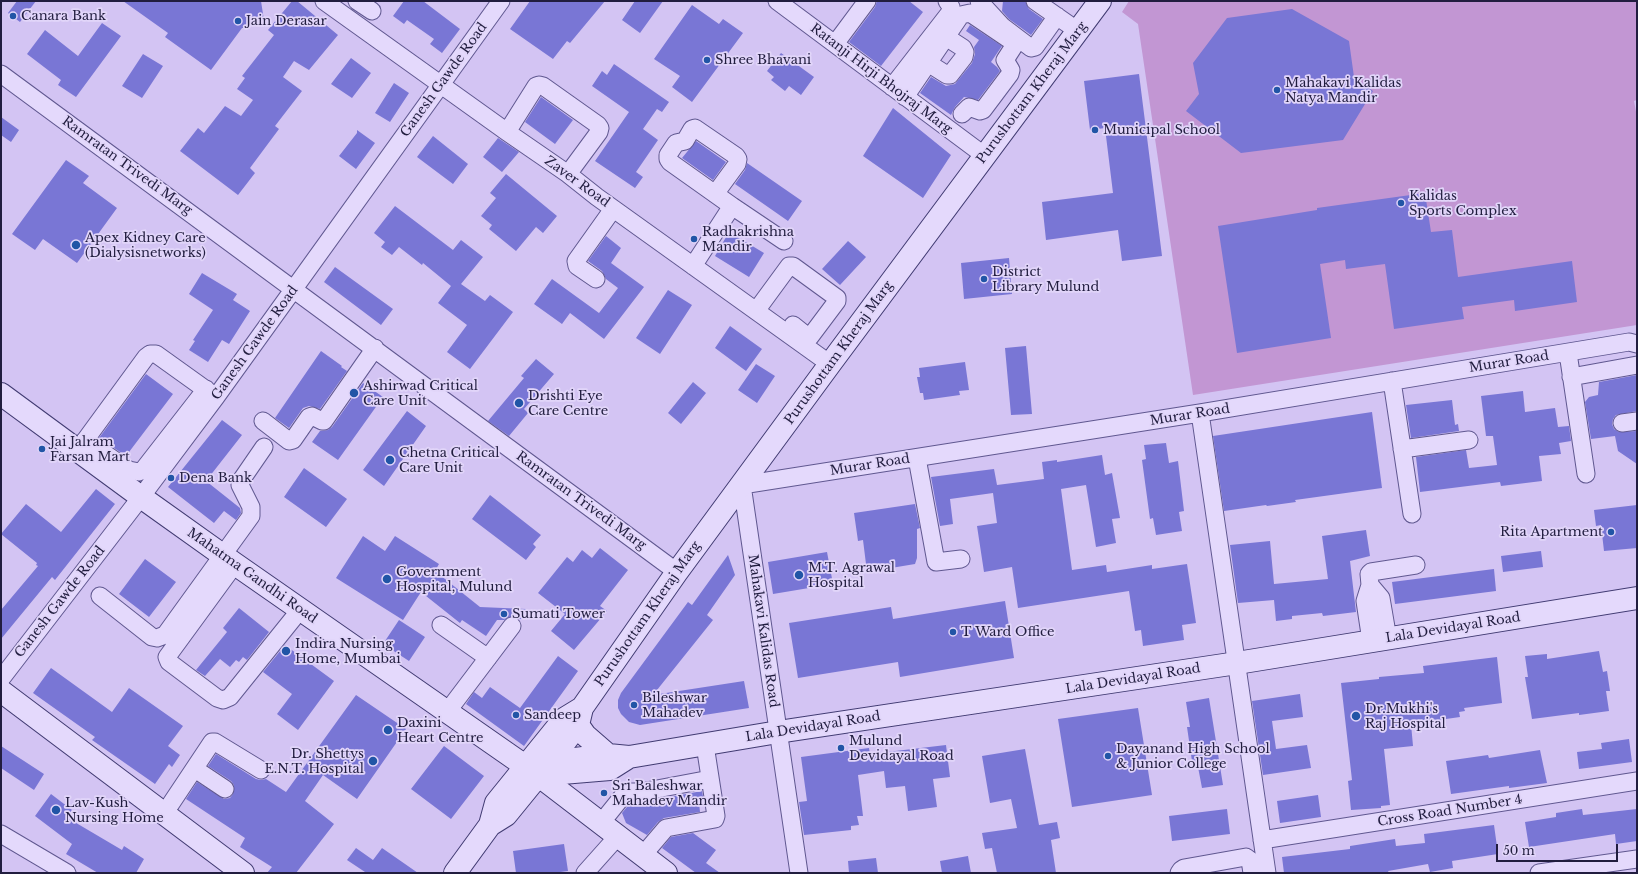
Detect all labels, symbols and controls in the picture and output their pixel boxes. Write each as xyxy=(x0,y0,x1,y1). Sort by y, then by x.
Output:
place label: Canara Bank xyxy=(21,8,106,24)
marker: Canara Bank xyxy=(8,11,18,21)
place label: Jain Derasar xyxy=(246,13,327,29)
marker: Jain Derasar xyxy=(233,16,243,26)
street label: Purushottam Kheraj Marg xyxy=(974,19,1090,167)
street label: Ganesh Gawde Road xyxy=(397,20,491,140)
street label: Ratanji Hirji Bhojraj Marg xyxy=(807,21,955,137)
place label: Shree Bhavani xyxy=(715,52,811,68)
marker: Shree Bhavani xyxy=(702,55,712,65)
place label: Mahakavi Kalidas Natya Mandir xyxy=(1285,75,1401,106)
marker: Mahakavi Kalidas Natya Mandir xyxy=(1272,85,1282,95)
street label: Ramratan Trivedi Marg xyxy=(59,114,195,218)
place label: Municipal School xyxy=(1103,122,1220,138)
marker: Municipal School xyxy=(1090,125,1100,135)
street label: Zaver Road xyxy=(541,153,613,211)
place label: Kalidas Sports Complex xyxy=(1409,188,1517,219)
marker: Kalidas Sports Complex xyxy=(1396,198,1406,208)
place label: Radhakrishna Mandir xyxy=(702,224,794,255)
place label: Apex Kidney Care (Dialysisnetworks) xyxy=(85,230,206,261)
marker: Radhakrishna Mandir xyxy=(689,234,699,244)
marker: Apex Kidney Care (Dialysisnetworks) xyxy=(70,239,82,251)
place label: District Library Mulund xyxy=(992,264,1099,295)
marker: District Library Mulund xyxy=(979,274,989,284)
street label: Purushottam Kheraj Marg xyxy=(782,278,896,428)
street label: Ganesh Gawde Road xyxy=(208,283,302,403)
street label: Murar Road xyxy=(1468,348,1550,376)
place label: Ashirwad Critical Care Unit xyxy=(363,378,478,409)
marker: Ashirwad Critical Care Unit xyxy=(348,387,360,399)
place label: Drishti Eye Care Centre xyxy=(528,388,608,419)
marker: Drishti Eye Care Centre xyxy=(513,397,525,409)
street label: Murar Road xyxy=(1149,401,1231,429)
place label: Jai Jalram Farsan Mart xyxy=(50,434,130,465)
marker: Jai Jalram Farsan Mart xyxy=(37,444,47,454)
place label: Chetna Critical Care Unit xyxy=(399,445,499,476)
street label: Ramratan Trivedi Marg xyxy=(513,449,649,553)
street label: Murar Road xyxy=(829,451,911,479)
marker: Chetna Critical Care Unit xyxy=(384,454,396,466)
place label: Dena Bank xyxy=(179,470,252,486)
marker: Dena Bank xyxy=(166,473,176,483)
place label: Rita Apartment xyxy=(1500,524,1603,540)
street label: Mahatma Gandhi Road xyxy=(184,525,320,627)
marker: Rita Apartment xyxy=(1606,527,1616,537)
street label: Purushottam Kheraj Marg xyxy=(592,538,704,690)
street label: Ganesh Gawde Road xyxy=(12,543,108,661)
street label: Mahakavi Kalidas Road xyxy=(745,553,781,709)
place label: M.T. Agrawal Hospital xyxy=(808,560,895,591)
place label: Government Hospital, Mulund xyxy=(396,564,512,595)
marker: M.T. Agrawal Hospital xyxy=(793,569,805,581)
marker: Government Hospital, Mulund xyxy=(381,573,393,585)
place label: Sumati Tower xyxy=(512,606,605,622)
marker: Sumati Tower xyxy=(499,609,509,619)
street label: Lala Devidayal Road xyxy=(1384,610,1522,646)
place label: T Ward Office xyxy=(961,624,1054,640)
marker: T Ward Office xyxy=(948,627,958,637)
place label: Indira Nursing Home, Mumbai xyxy=(295,636,401,667)
marker: Indira Nursing Home, Mumbai xyxy=(280,645,292,657)
street label: Lala Devidayal Road xyxy=(1064,661,1202,697)
place label: Bileshwar Mahadev xyxy=(642,690,707,721)
marker: Bileshwar Mahadev xyxy=(629,700,639,710)
place label: Dr.Mukhi's Raj Hospital xyxy=(1365,701,1446,732)
place label: Sandeep xyxy=(524,707,581,723)
street label: Lala Devidayal Road xyxy=(744,709,882,745)
marker: Sandeep xyxy=(511,710,521,720)
marker: Dr.Mukhi's Raj Hospital xyxy=(1350,710,1362,722)
place label: Daxini Heart Centre xyxy=(397,715,483,746)
marker: Daxini Heart Centre xyxy=(382,724,394,736)
place label: Mulund Devidayal Road xyxy=(849,733,954,764)
place label: Dayanand High School & Junior College xyxy=(1116,741,1270,772)
marker: Mulund Devidayal Road xyxy=(836,743,846,753)
place label: Dr. Shettys E.N.T. Hospital xyxy=(264,746,364,777)
marker: Dayanand High School & Junior College xyxy=(1103,751,1113,761)
marker: Dr. Shettys E.N.T. Hospital xyxy=(367,755,379,767)
place label: Sri Baleshwar Mahadev Mandir xyxy=(612,778,727,809)
marker: Sri Baleshwar Mahadev Mandir xyxy=(599,788,609,798)
street label: Cross Road Number 4 xyxy=(1376,792,1524,830)
place label: Lav-Kush Nursing Home xyxy=(65,795,164,826)
marker: Lav-Kush Nursing Home xyxy=(50,804,62,816)
scale bar xyxy=(1498,836,1620,862)
text: 50 m xyxy=(1503,843,1535,858)

